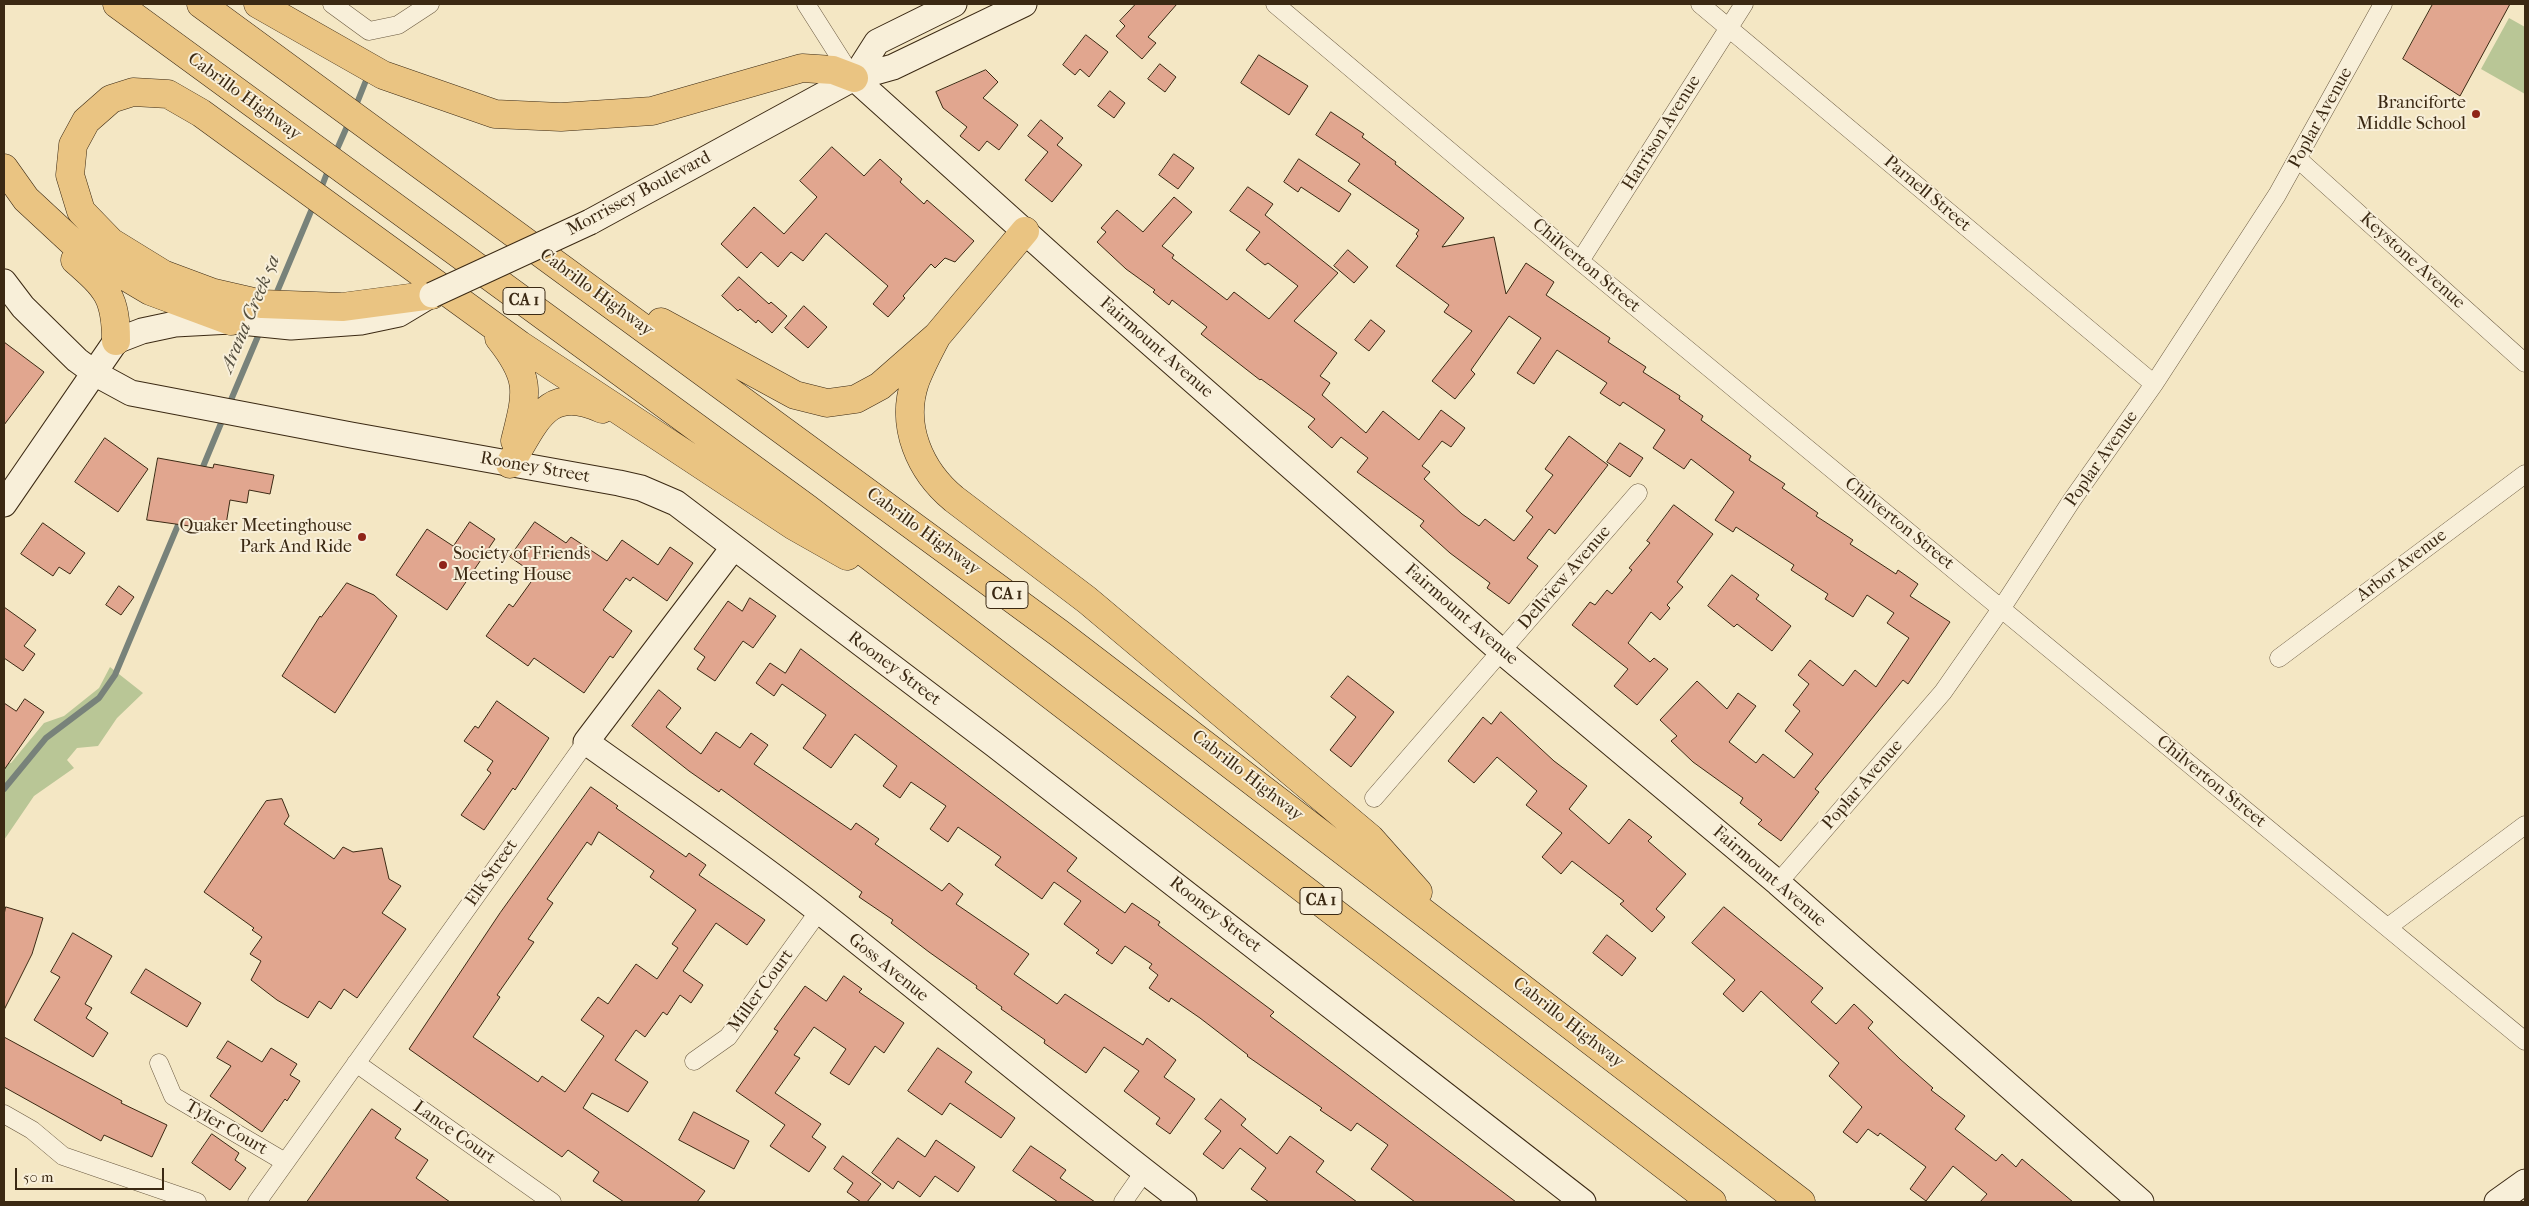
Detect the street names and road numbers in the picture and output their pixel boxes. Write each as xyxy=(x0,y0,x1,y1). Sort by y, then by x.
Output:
street label: Cabrillo Highway xyxy=(183,49,305,145)
street label: Poplar Avenue xyxy=(2284,64,2358,172)
street label: Harrison Avenue xyxy=(1618,72,1706,194)
street label: Morrissey Boulevard xyxy=(563,147,715,241)
street label: Parnell Street xyxy=(1879,151,1975,237)
street label: Keystone Avenue xyxy=(2355,208,2469,314)
street label: Chilverton Street xyxy=(1527,214,1645,318)
street label: Cabrillo Highway xyxy=(535,245,657,341)
road number: CA 1 xyxy=(503,288,545,314)
street label: Fairmount Avenue xyxy=(1095,293,1217,403)
street label: Poplar Avenue xyxy=(2061,407,2143,511)
street label: Rooney Street xyxy=(479,448,591,488)
street label: Chilverton Street xyxy=(1840,473,1958,575)
street label: Cabrillo Highway xyxy=(862,484,984,580)
street label: Dellview Avenue xyxy=(1514,522,1616,634)
street label: Arbor Avenue xyxy=(2353,525,2451,607)
street label: Fairmount Avenue xyxy=(1400,560,1522,670)
road number: CA 1 xyxy=(986,582,1028,608)
street label: Rooney Street xyxy=(843,627,945,711)
street label: Cabrillo Highway xyxy=(1187,726,1307,826)
street label: Chilverton Street xyxy=(2152,731,2270,833)
street label: Poplar Avenue xyxy=(1818,736,1908,834)
street label: Fairmount Avenue xyxy=(1708,822,1830,932)
street label: Elk Street xyxy=(461,835,523,911)
street label: Rooney Street xyxy=(1165,872,1265,958)
road number: CA 1 xyxy=(1300,888,1342,914)
street label: Goss Avenue xyxy=(843,929,933,1007)
street label: Miller Court xyxy=(724,945,798,1037)
street label: Cabrillo Highway xyxy=(1508,973,1628,1073)
street label: Tyler Court xyxy=(181,1096,271,1160)
street label: Lance Court xyxy=(409,1097,499,1169)

